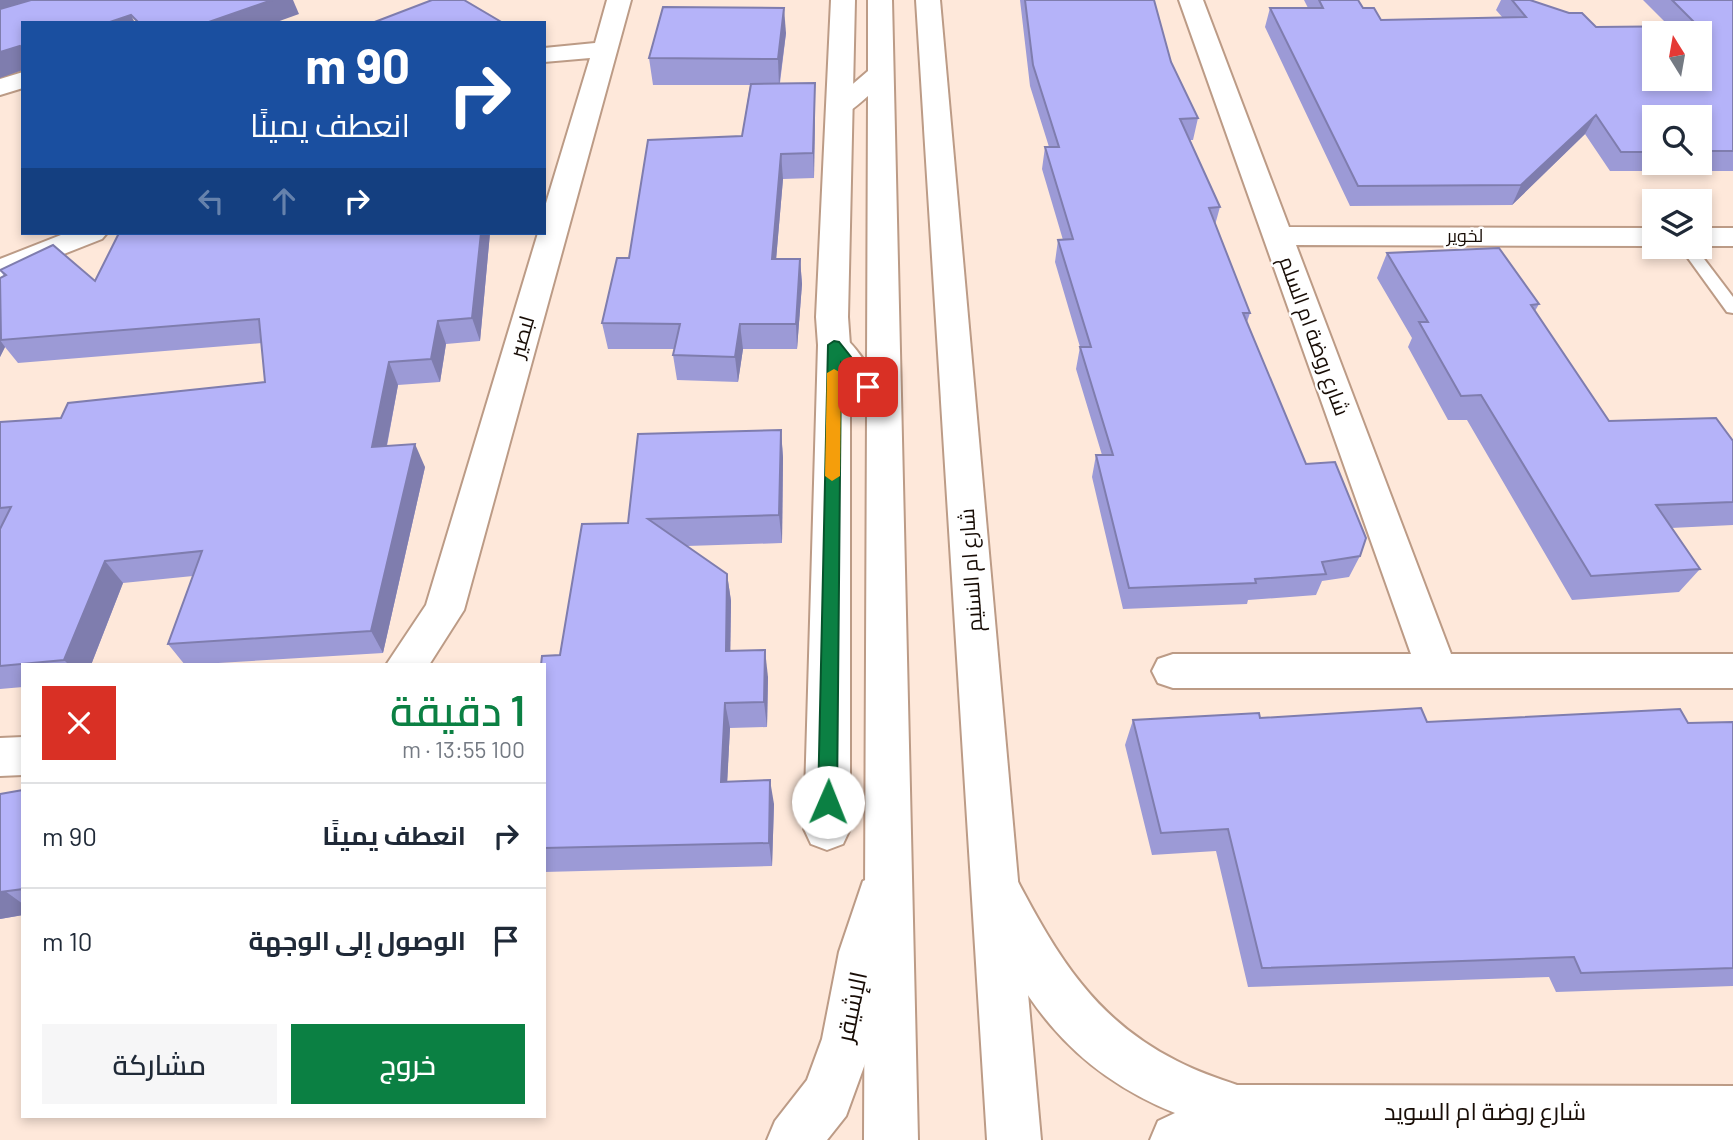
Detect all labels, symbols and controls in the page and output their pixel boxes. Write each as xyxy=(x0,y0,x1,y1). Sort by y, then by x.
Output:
north arrow xyxy=(1642,21,1712,91)
map controls xyxy=(1642,21,1712,259)
text: 90 m xyxy=(305,35,410,94)
icon: right xyxy=(434,49,525,140)
text: انعطف يمينًا xyxy=(250,105,410,143)
button: search xyxy=(1642,105,1712,175)
icon: left xyxy=(192,182,230,220)
icon: ahead xyxy=(265,182,303,220)
icon: right xyxy=(338,182,376,220)
button: layers xyxy=(1642,189,1712,259)
street label: لخوير xyxy=(1446,224,1483,247)
street label: شارع روضة ام السلم xyxy=(1272,252,1356,420)
street label: لبصير xyxy=(502,313,539,362)
pin xyxy=(838,357,898,417)
icon: arrive xyxy=(849,368,887,406)
street label: شارع ام السنيم xyxy=(953,507,989,633)
text: 1 دقيقة xyxy=(390,684,525,734)
button: close xyxy=(42,686,116,760)
text: 100 m · 13:55 xyxy=(402,735,525,763)
position arrow xyxy=(791,765,865,839)
icon: right xyxy=(487,817,525,855)
text: انعطف يمينًا xyxy=(322,819,466,850)
text: 90 m xyxy=(42,820,97,851)
icon: arrive xyxy=(487,922,525,960)
text: الوصول إلى الوجهة xyxy=(248,924,466,955)
text: 10 m xyxy=(42,925,93,956)
street label: الإشيقر xyxy=(829,969,874,1047)
button: مشاركة xyxy=(42,1024,277,1104)
button: خروج xyxy=(291,1024,525,1104)
street label: شارع روضة ام السويد xyxy=(1384,1096,1586,1128)

